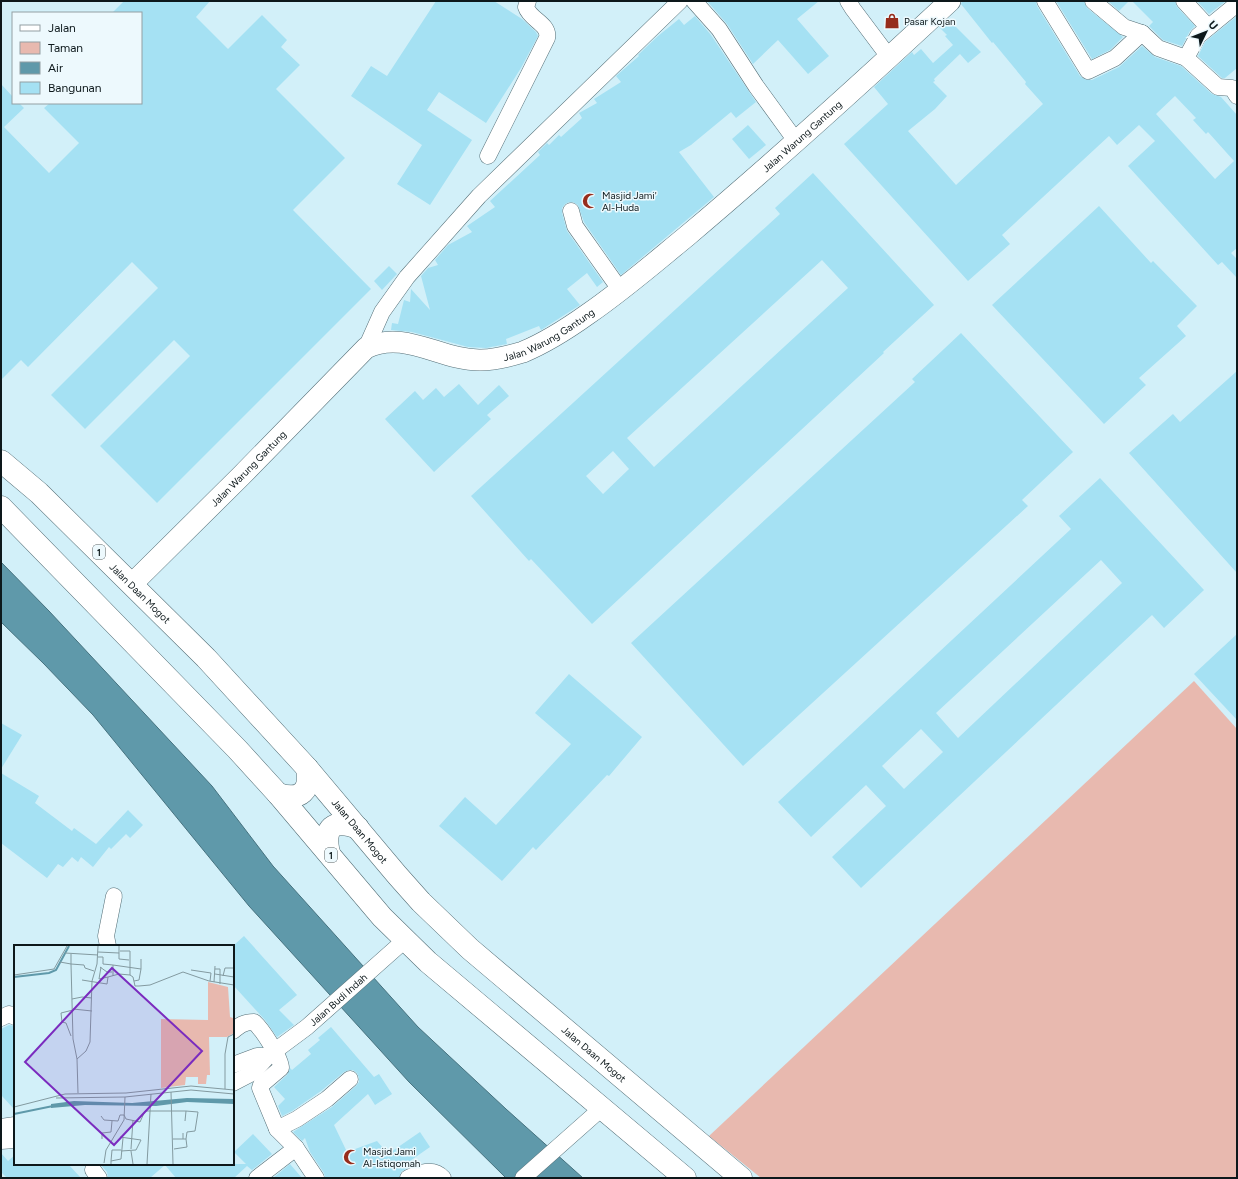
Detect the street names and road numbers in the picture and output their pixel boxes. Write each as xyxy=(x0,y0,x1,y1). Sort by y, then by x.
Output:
street label: Jalan Warung Gantung xyxy=(759,97,844,175)
street label: Jalan Warung Gantung xyxy=(502,305,597,364)
street label: Jalan Warung Gantung xyxy=(208,427,289,509)
road number: 1 xyxy=(93,545,105,559)
street label: Jalan Daan Mogot xyxy=(107,560,174,626)
street label: Jalan Daan Mogot xyxy=(329,796,391,866)
road number: 1 xyxy=(325,848,337,862)
street label: Jalan Budi Indah xyxy=(306,970,370,1029)
street label: Jalan Daan Mogot xyxy=(559,1023,629,1085)

